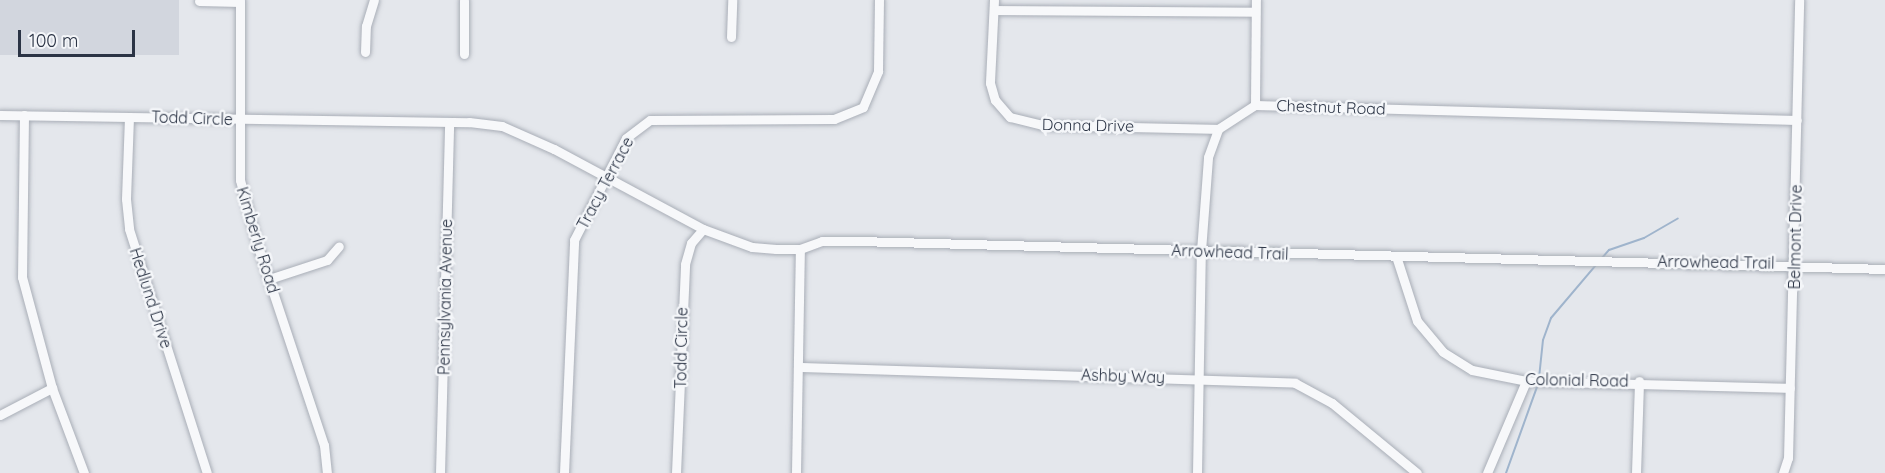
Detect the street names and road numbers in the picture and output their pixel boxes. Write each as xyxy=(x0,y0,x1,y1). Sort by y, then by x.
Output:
street label: Chestnut Road xyxy=(1276,95,1386,119)
street label: Todd Circle xyxy=(151,107,233,129)
street label: Donna Drive xyxy=(1042,115,1134,135)
street label: Tracy Terrace xyxy=(573,133,637,233)
street label: Kimberly Road xyxy=(233,184,283,296)
street label: Belmont Drive xyxy=(1784,184,1806,290)
street label: Pennsylvania Avenue xyxy=(434,219,456,375)
street label: Arrowhead Trail xyxy=(1171,240,1289,264)
street label: Hedlund Drive xyxy=(126,245,176,351)
street label: Arrowhead Trail xyxy=(1657,251,1775,273)
street label: Todd Circle xyxy=(671,307,691,389)
street label: Ashby Way xyxy=(1081,365,1165,387)
street label: Colonial Road xyxy=(1525,369,1629,391)

